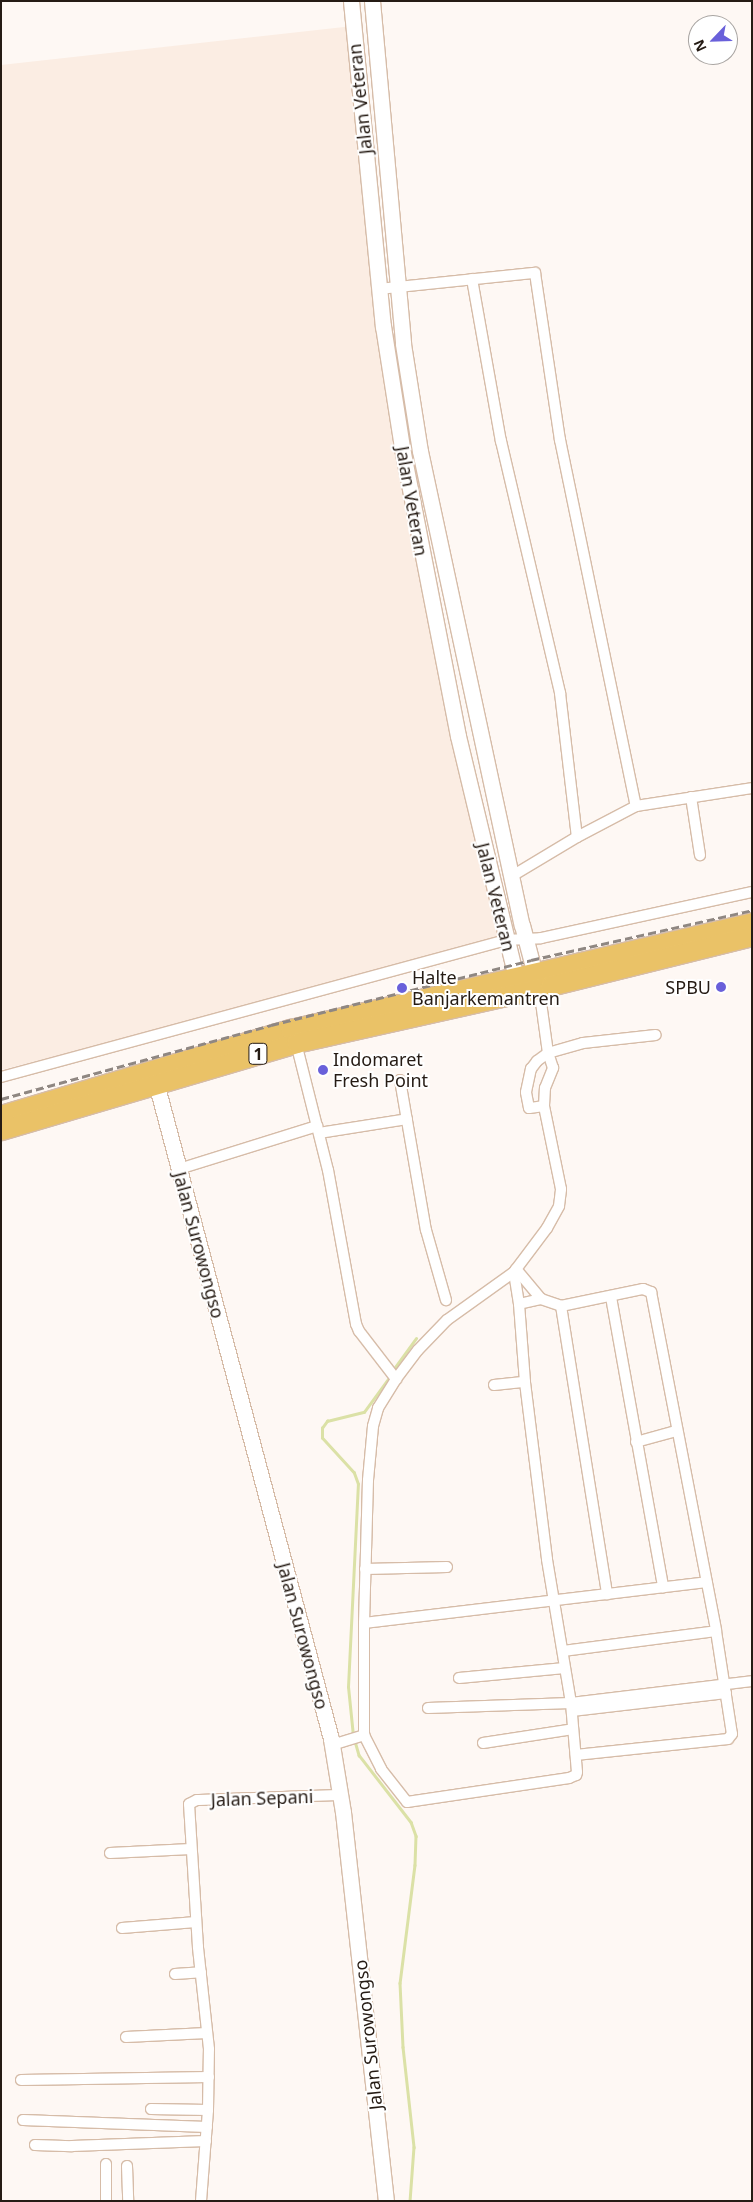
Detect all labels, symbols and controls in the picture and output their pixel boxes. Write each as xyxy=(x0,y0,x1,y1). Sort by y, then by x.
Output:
north arrow xyxy=(688,15,738,65)
text: N xyxy=(689,37,711,55)
street label: Jalan Veteran xyxy=(343,43,377,155)
street label: Jalan Veteran xyxy=(392,444,432,558)
street label: Jalan Veteran xyxy=(472,840,520,954)
place label: Halte Banjarkemantren xyxy=(412,967,560,1010)
place label: SPBU xyxy=(665,976,711,998)
marker: SPBU xyxy=(715,981,727,993)
marker: Halte Banjarkemantren xyxy=(396,982,408,994)
road number: 1 xyxy=(248,1040,268,1068)
place label: Indomaret Fresh Point xyxy=(333,1049,428,1092)
marker: Indomaret Fresh Point xyxy=(317,1064,329,1076)
street label: Jalan Surowongso xyxy=(169,1169,229,1321)
street label: Jalan Surowongso xyxy=(273,1560,333,1712)
street label: Jalan Sepani xyxy=(210,1785,314,1811)
street label: Jalan Surowongso xyxy=(349,1959,387,2111)

